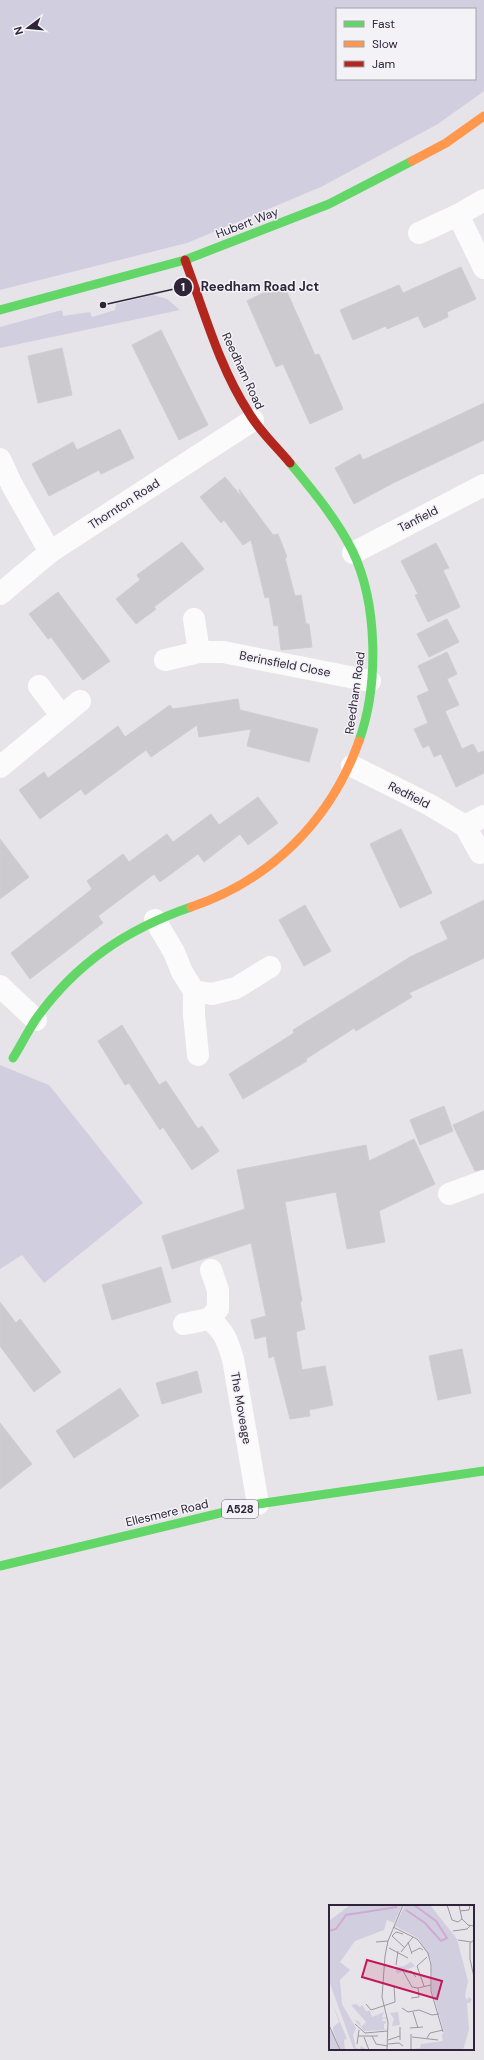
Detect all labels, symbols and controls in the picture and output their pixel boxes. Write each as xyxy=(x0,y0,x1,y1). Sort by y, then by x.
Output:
north arrow xyxy=(8,8,48,48)
legend xyxy=(336,8,476,80)
text: Fast xyxy=(372,16,395,32)
text: N xyxy=(11,25,26,37)
text: Slow xyxy=(372,36,398,52)
text: Jam xyxy=(372,56,395,72)
street label: Hubert Way xyxy=(213,204,281,242)
callout: Reedham Road Jct xyxy=(173,274,327,299)
text: Reedham Road Jct xyxy=(201,278,319,295)
text: 1 xyxy=(181,279,185,295)
street label: Reedham Road xyxy=(218,330,268,412)
street label: Thornton Road xyxy=(85,475,163,533)
street label: Tanfield xyxy=(395,502,441,536)
street label: Berinsfield Close xyxy=(238,647,332,681)
street label: Reedham Road xyxy=(341,651,369,735)
street label: Redfield xyxy=(385,778,433,812)
street label: The Moveage xyxy=(227,1371,255,1446)
street label: Ellesmere Road xyxy=(124,1496,210,1530)
road number: A528 xyxy=(222,1500,258,1518)
inset map xyxy=(329,1905,474,2050)

